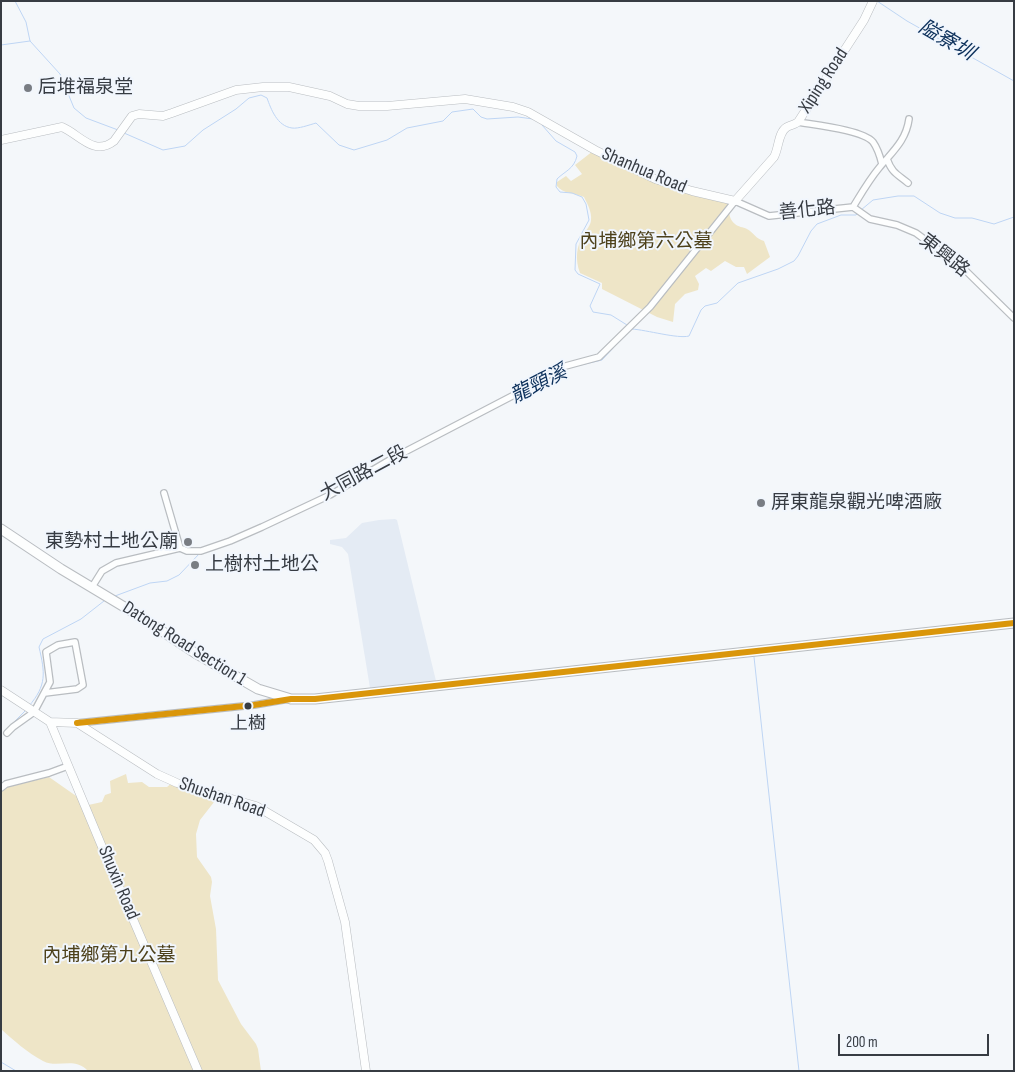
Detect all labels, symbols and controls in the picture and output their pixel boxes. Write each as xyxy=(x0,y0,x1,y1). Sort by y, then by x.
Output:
water label: 隘寮圳 xyxy=(914,16,978,66)
street label: Xiping Road xyxy=(794,44,854,118)
place label: 后堆福泉堂 xyxy=(38,77,133,99)
marker: 后堆福泉堂 xyxy=(22,82,34,94)
street label: Shanhua Road xyxy=(598,143,690,199)
street label: 善化路 xyxy=(777,197,837,225)
street label: 東興路 xyxy=(915,229,973,283)
park label: 內埔鄉第六公墓 xyxy=(580,231,712,253)
water label: 龍頸溪 xyxy=(507,361,571,409)
street label: 大同路二段 xyxy=(317,442,411,506)
place label: 屏東龍泉觀光啤酒廠 xyxy=(771,492,942,514)
marker: 屏東龍泉觀光啤酒廠 xyxy=(755,497,767,509)
place label: 東勢村土地公廟 xyxy=(45,531,178,553)
marker: 東勢村土地公廟 xyxy=(182,536,194,548)
place label: 上樹村土地公 xyxy=(205,554,319,576)
marker: 上樹村土地公 xyxy=(189,559,201,571)
street label: Datong Road Section 1 xyxy=(118,597,250,691)
marker: 上樹 xyxy=(243,701,253,711)
place label: 上樹 xyxy=(230,713,266,735)
street label: Shushan Road xyxy=(176,773,268,823)
street label: Shuxin Road xyxy=(92,843,144,923)
park label: 內埔鄉第九公墓 xyxy=(43,945,175,967)
scale bar xyxy=(840,1024,991,1056)
text: 200 m xyxy=(846,1033,878,1052)

